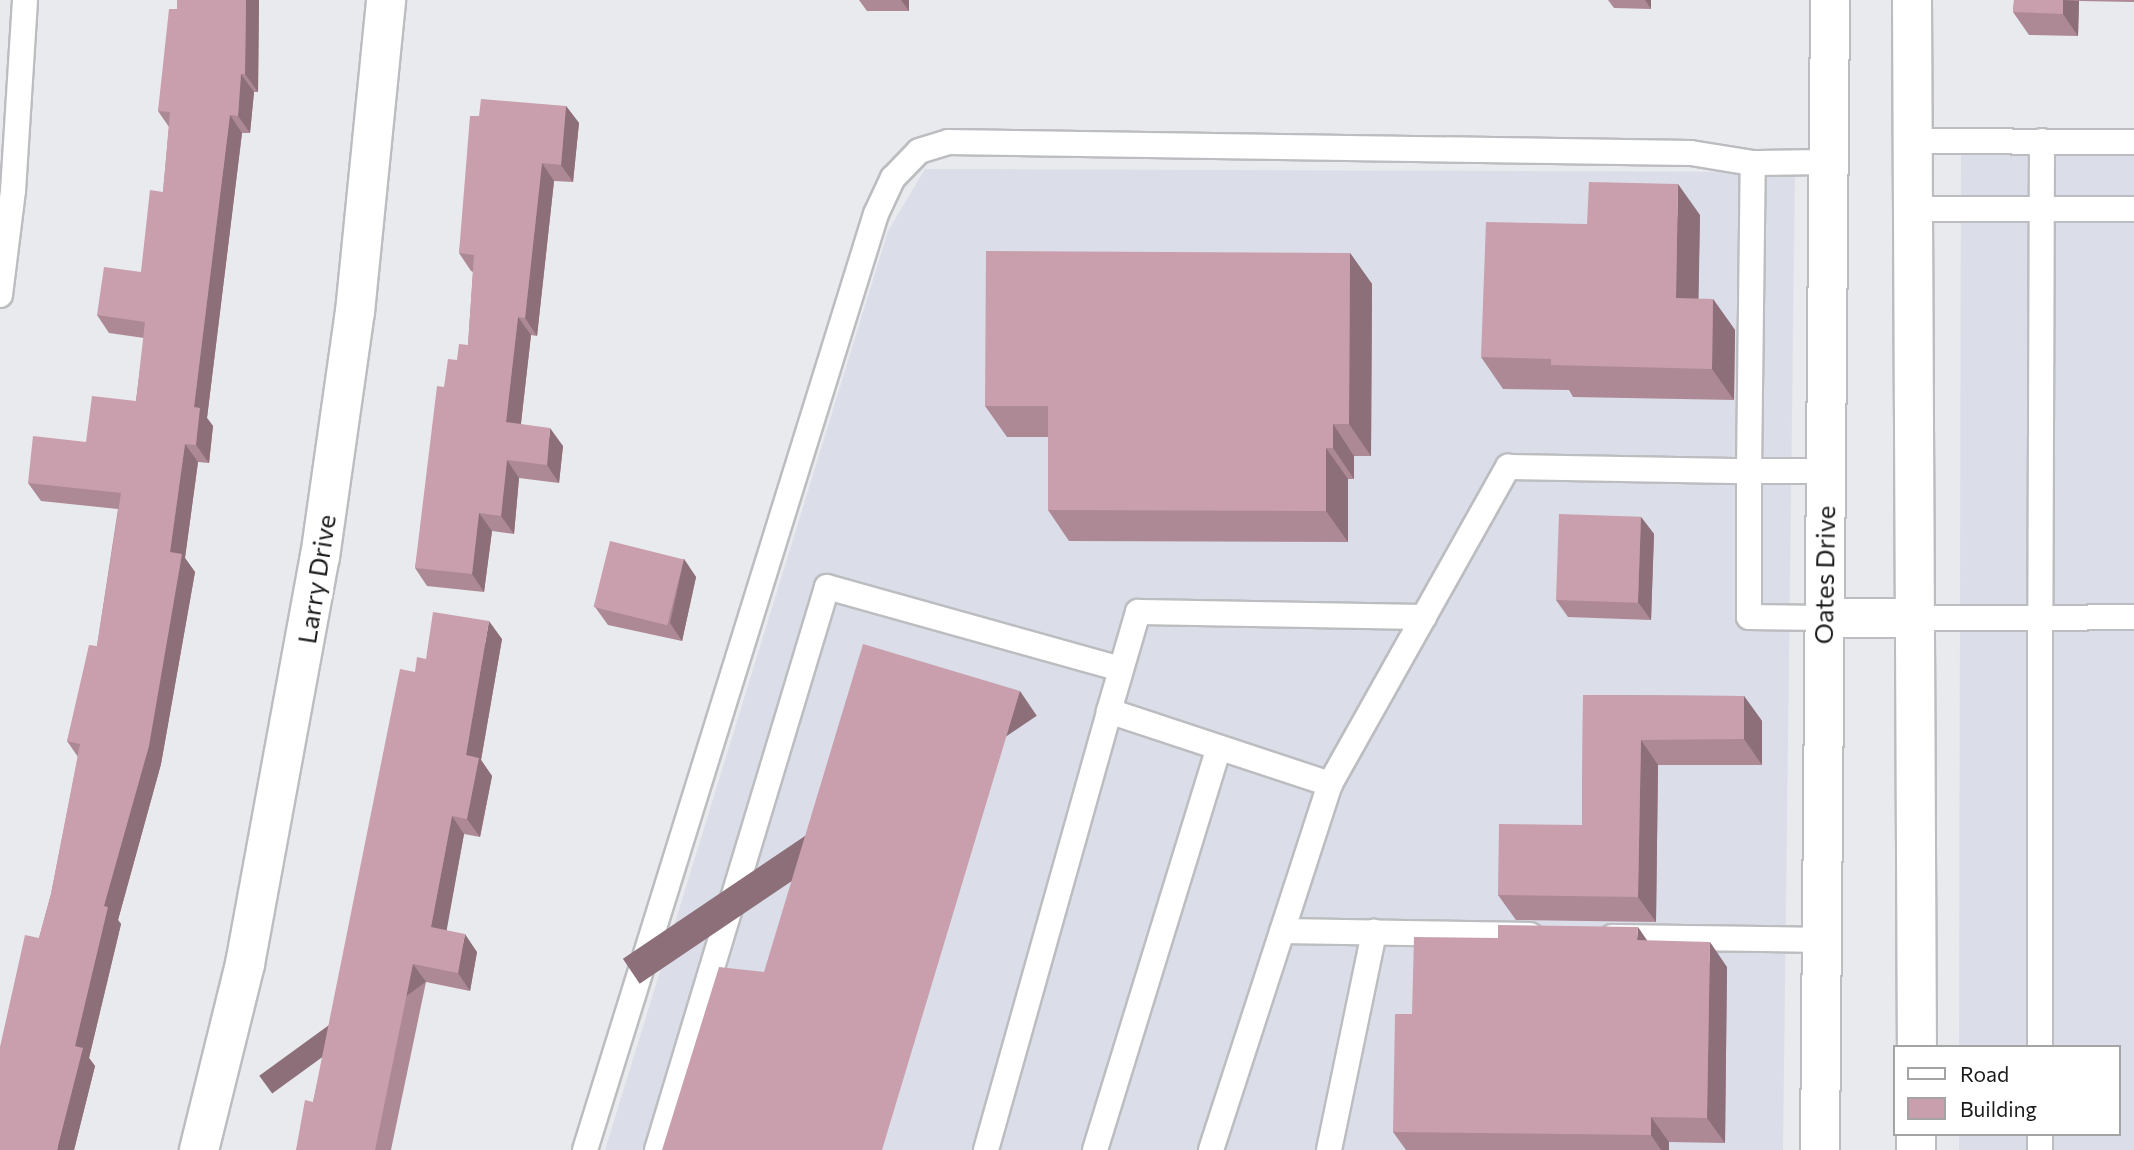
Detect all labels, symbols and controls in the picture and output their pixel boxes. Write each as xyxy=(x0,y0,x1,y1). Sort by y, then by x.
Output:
street label: Oates Drive xyxy=(1807,505,1841,645)
street label: Larry Drive xyxy=(290,512,342,646)
legend xyxy=(1892,1045,2120,1136)
text: Road xyxy=(1960,1061,2009,1086)
text: Building xyxy=(1960,1096,2037,1121)

